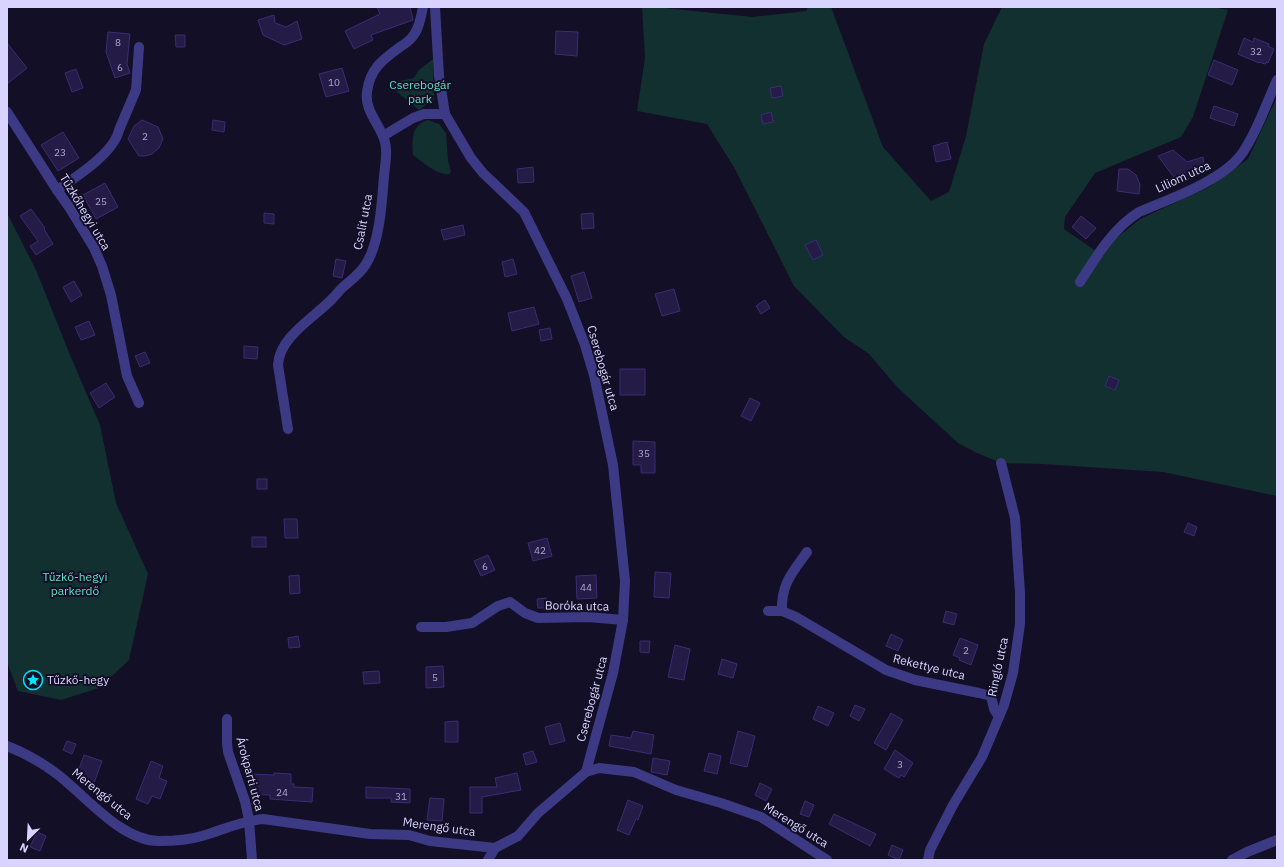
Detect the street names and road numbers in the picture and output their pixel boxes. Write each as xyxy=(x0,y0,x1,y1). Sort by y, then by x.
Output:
street label: Liliom utca xyxy=(1153,157,1213,196)
street label: Tűzkőhegyi utca xyxy=(57,171,114,253)
street label: Csalit utca xyxy=(350,192,375,251)
street label: Cserebogár utca xyxy=(584,324,623,413)
street label: Boróka utca xyxy=(545,597,610,614)
street label: Ringló utca xyxy=(984,635,1011,698)
street label: Rekettye utca xyxy=(891,650,967,683)
street label: Cserebogár utca xyxy=(573,654,610,743)
street label: Árokparti utca xyxy=(233,735,268,813)
street label: Merengő utca xyxy=(69,765,136,823)
street label: Merengő utca xyxy=(761,799,832,851)
street label: Merengő utca xyxy=(402,814,477,839)

